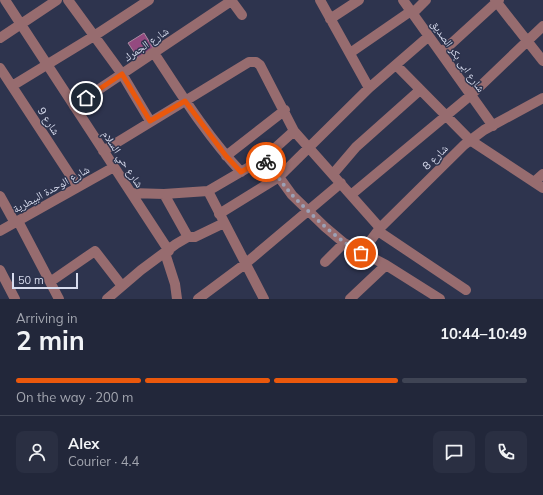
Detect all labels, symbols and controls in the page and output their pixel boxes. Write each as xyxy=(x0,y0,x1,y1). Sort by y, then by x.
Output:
street label: شارع ابى بكر الصديق xyxy=(428,17,488,95)
street label: شارع الجمرك xyxy=(121,24,171,64)
pin xyxy=(69,81,103,115)
icon: home xyxy=(75,87,97,109)
street label: شارع 9 xyxy=(35,104,63,138)
street label: شارع حي السلام xyxy=(98,128,147,191)
street label: شارع 8 xyxy=(419,141,451,173)
courier xyxy=(246,142,286,182)
icon: bike xyxy=(255,151,277,173)
street label: شارع الوحدة البيطرية xyxy=(10,162,92,216)
pin xyxy=(344,236,378,270)
icon: bag xyxy=(350,242,372,264)
scale bar xyxy=(12,271,78,290)
text: 50 m xyxy=(18,273,44,287)
text: Arriving in xyxy=(16,310,78,326)
text: 2 min xyxy=(16,324,85,357)
text: 10:44–10:49 xyxy=(440,324,527,343)
text: On the way · 200 m xyxy=(16,389,133,405)
button: person xyxy=(16,431,58,473)
button: chat xyxy=(433,431,475,473)
button: phone xyxy=(485,431,527,473)
text: Alex xyxy=(68,434,100,453)
text: Courier · 4.4 xyxy=(68,453,139,469)

